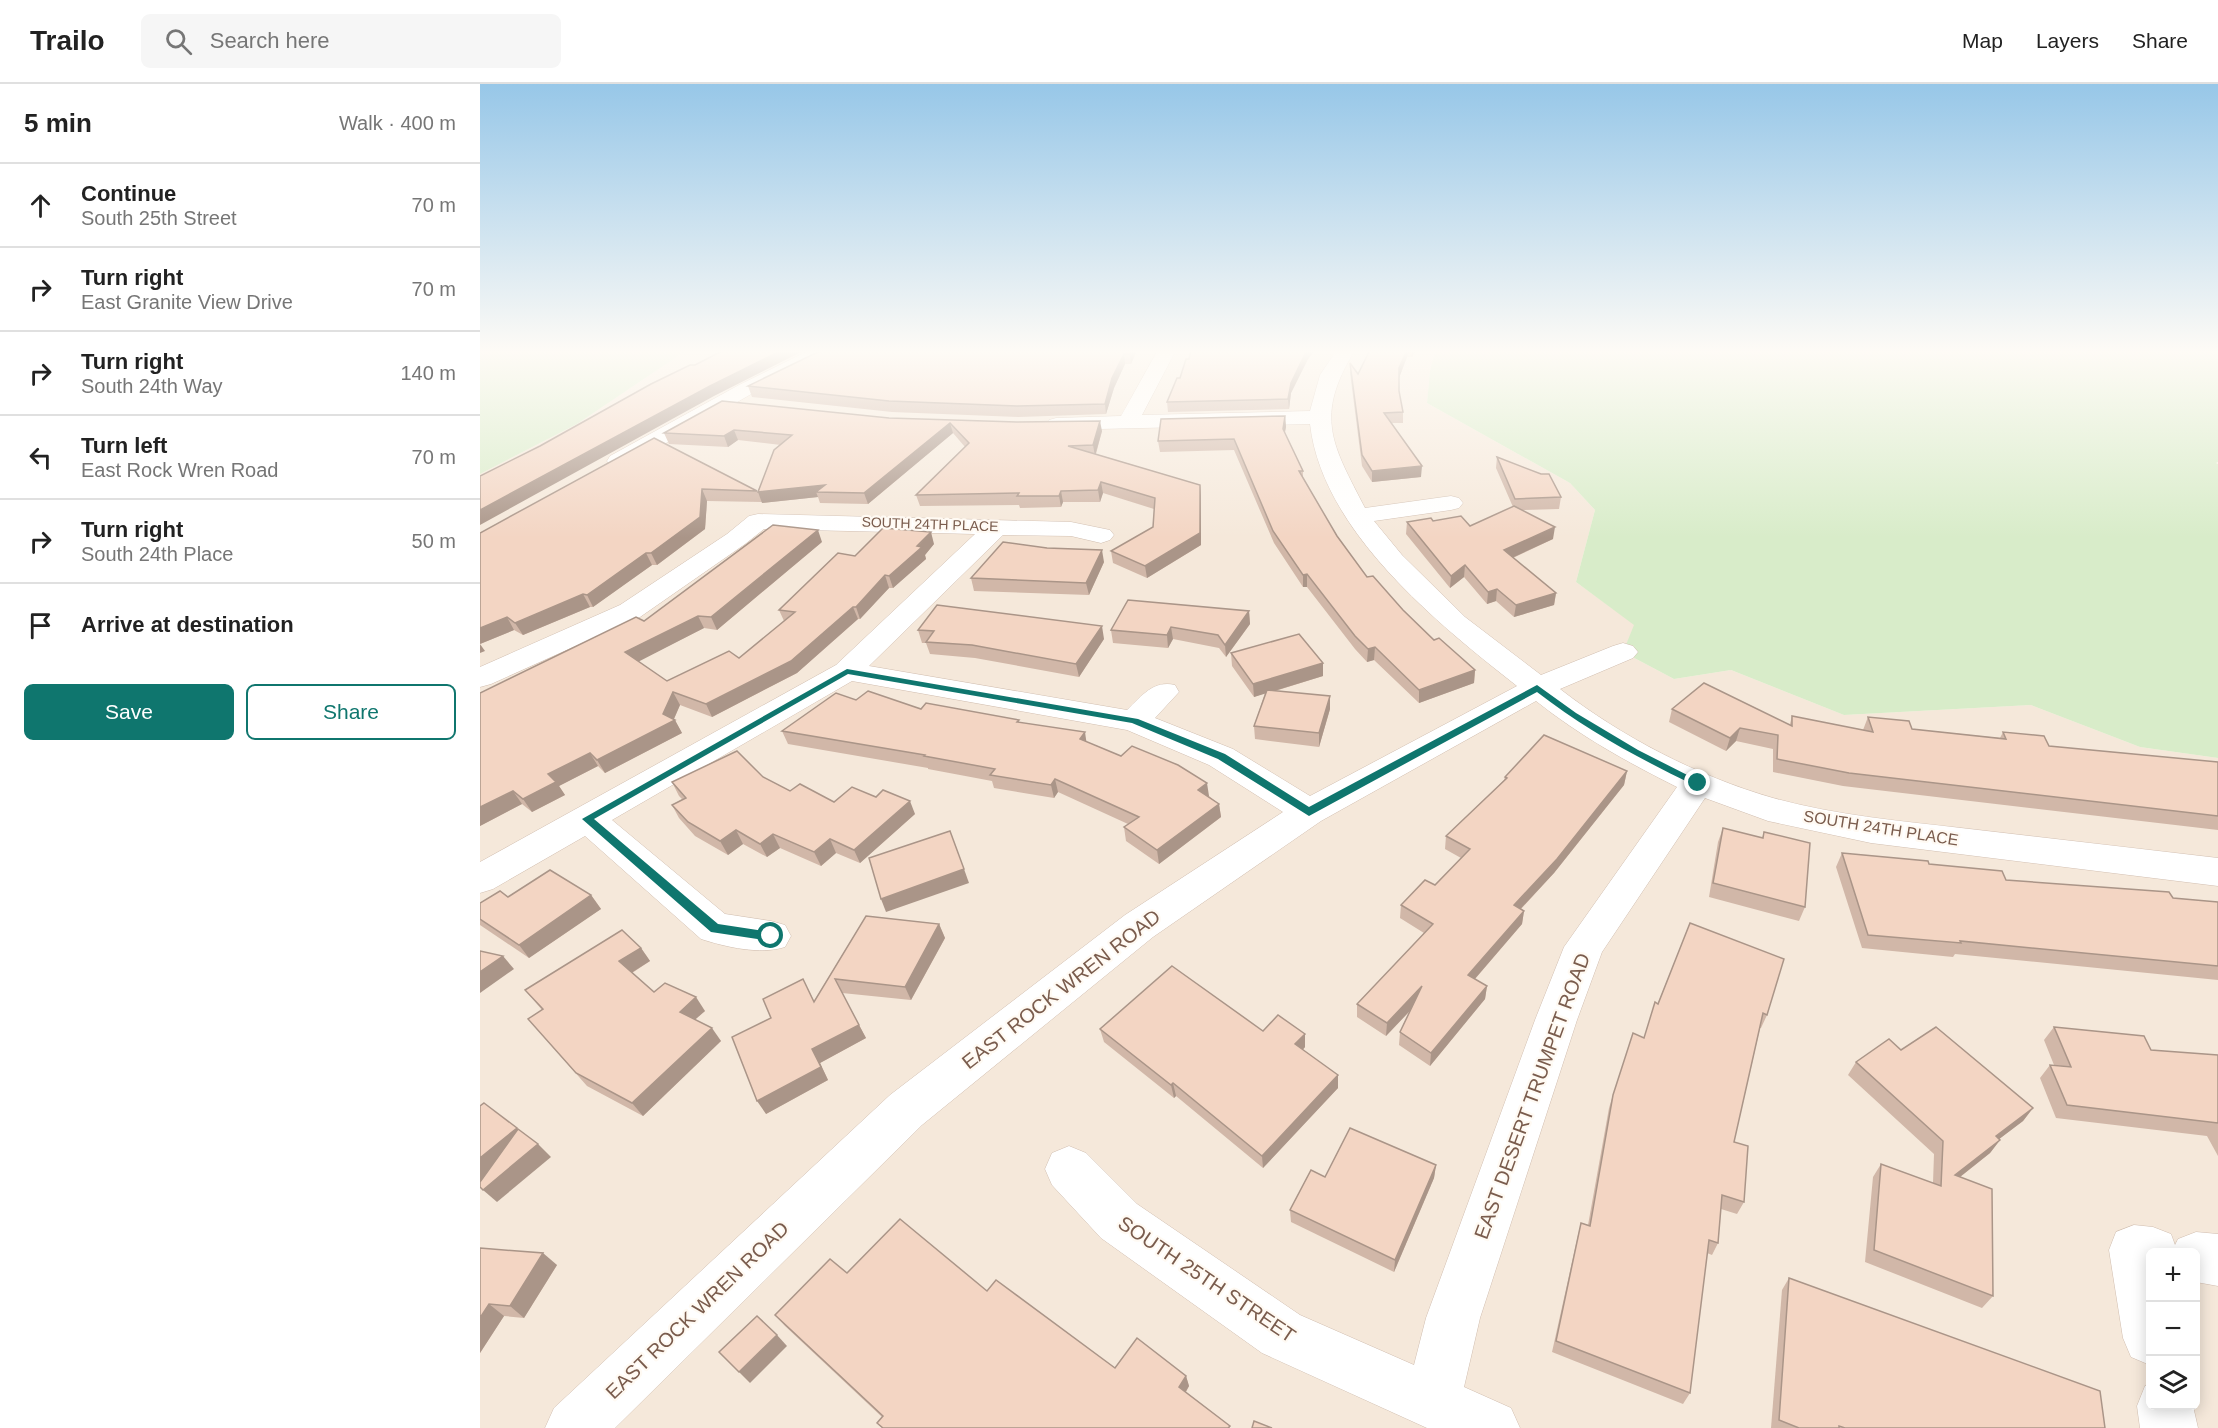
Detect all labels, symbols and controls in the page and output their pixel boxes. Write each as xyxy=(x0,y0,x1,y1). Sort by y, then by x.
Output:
search box xyxy=(141,14,561,68)
text: Trailo xyxy=(30,25,105,56)
icon: search xyxy=(162,25,195,58)
text: Search here xyxy=(210,28,330,53)
text: Map xyxy=(1962,29,2003,52)
text: Layers xyxy=(2036,29,2099,52)
text: Share xyxy=(2132,29,2188,52)
text: 5 min xyxy=(24,108,92,138)
text: Walk · 400 m xyxy=(339,112,456,134)
text: Continue xyxy=(81,181,176,206)
icon: ahead xyxy=(24,189,57,222)
text: 70 m xyxy=(412,194,456,216)
text: South 25th Street xyxy=(81,207,237,229)
text: Turn right xyxy=(81,265,183,290)
icon: right xyxy=(24,273,57,306)
text: 70 m xyxy=(412,278,456,300)
text: East Granite View Drive xyxy=(81,291,293,313)
text: Turn right xyxy=(81,349,183,374)
icon: right xyxy=(24,357,57,390)
text: 140 m xyxy=(400,362,456,384)
text: South 24th Way xyxy=(81,375,223,397)
text: Turn left xyxy=(81,433,167,458)
icon: left xyxy=(24,441,57,474)
text: 70 m xyxy=(412,446,456,468)
text: East Rock Wren Road xyxy=(81,459,279,481)
street label: SOUTH 24TH PLACE xyxy=(861,514,999,534)
text: Turn right xyxy=(81,517,183,542)
icon: right xyxy=(24,525,57,558)
text: 50 m xyxy=(412,530,456,552)
text: South 24th Place xyxy=(81,543,233,565)
icon: arrive xyxy=(24,609,57,642)
text: Arrive at destination xyxy=(81,612,294,637)
button: Save xyxy=(24,684,234,740)
button: Share xyxy=(246,684,456,740)
route end xyxy=(1684,769,1710,795)
street label: SOUTH 24TH PLACE xyxy=(1802,807,1960,849)
street label: EAST ROCK WREN ROAD xyxy=(958,905,1164,1073)
route start xyxy=(757,922,783,948)
street label: EAST DESERT TRUMPET ROAD xyxy=(1470,950,1594,1242)
street label: SOUTH 25TH STREET xyxy=(1114,1211,1300,1347)
street label: EAST ROCK WREN ROAD xyxy=(601,1217,793,1403)
map controls xyxy=(2146,1248,2200,1410)
button: + xyxy=(2146,1248,2200,1302)
button: − xyxy=(2146,1302,2200,1356)
button: layers xyxy=(2146,1356,2200,1410)

